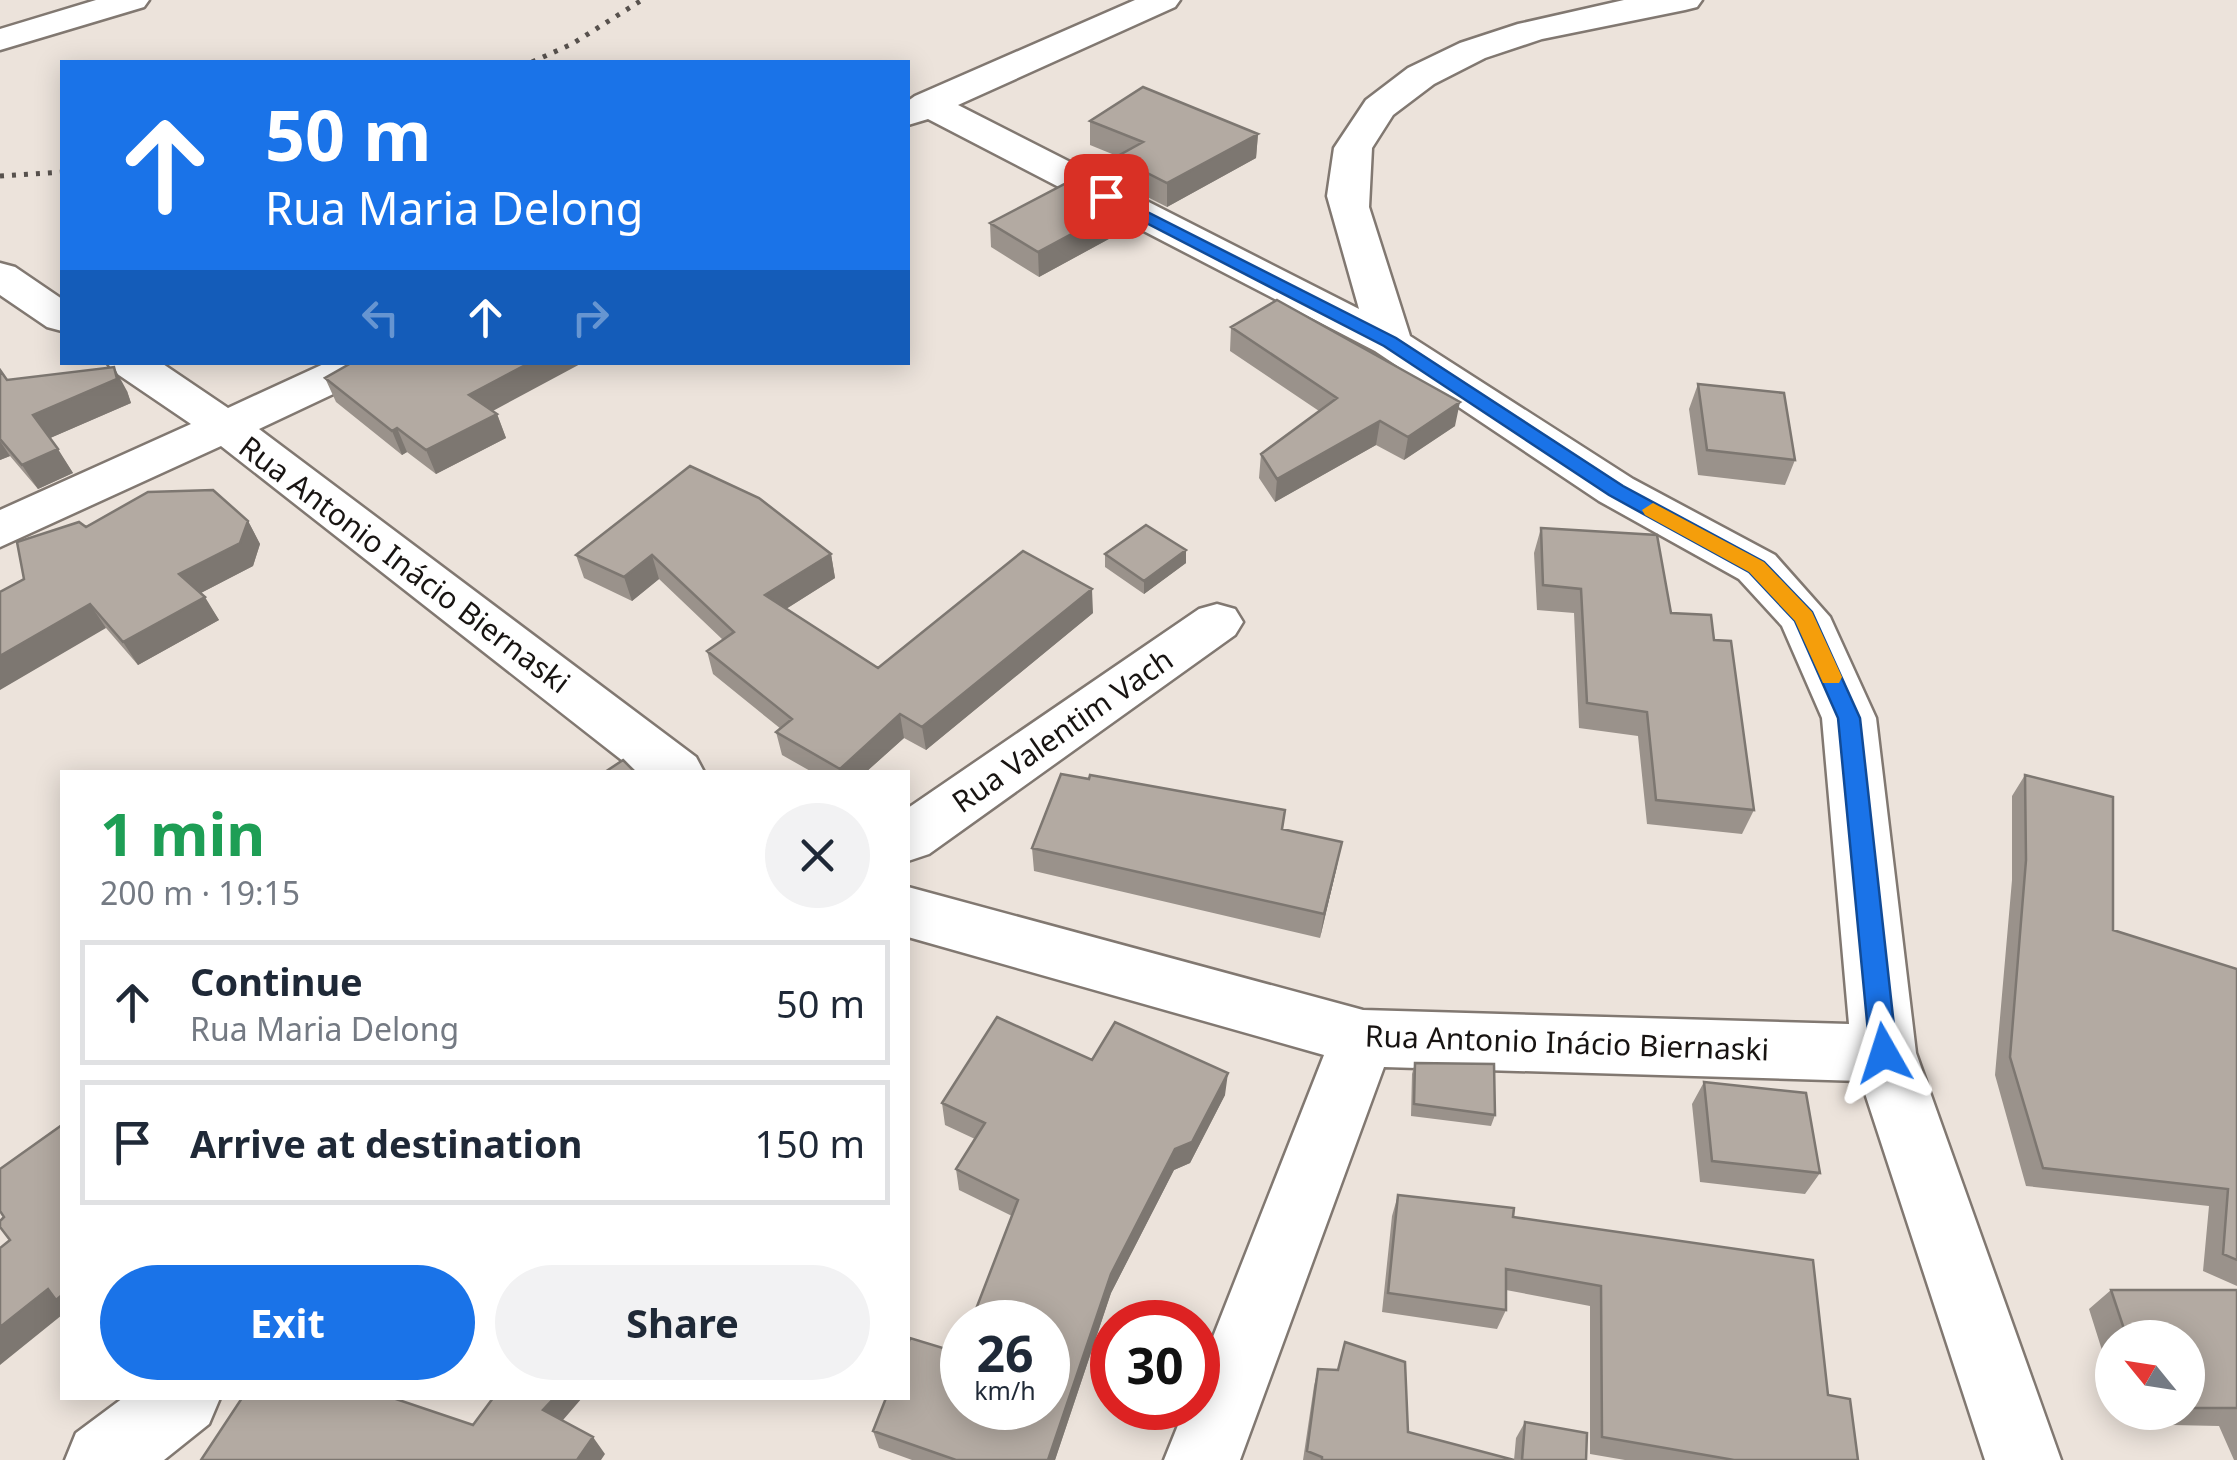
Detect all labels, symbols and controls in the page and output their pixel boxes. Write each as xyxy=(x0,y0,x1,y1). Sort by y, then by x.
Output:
text: 50 m xyxy=(265,86,432,182)
icon: ahead xyxy=(100,100,230,230)
pin xyxy=(1064,154,1149,239)
icon: arrive xyxy=(1079,169,1134,224)
text: Rua Maria Delong xyxy=(265,177,644,238)
icon: left xyxy=(353,290,408,345)
icon: ahead xyxy=(458,290,513,345)
icon: right xyxy=(563,290,618,345)
street label: Rua Antonio Inácio Biernaski xyxy=(231,426,579,702)
street label: Rua Valentim Vach xyxy=(943,638,1181,822)
text: 1 min xyxy=(100,792,265,874)
button: close xyxy=(765,803,870,908)
text: 200 m · 19:15 xyxy=(100,871,300,914)
text: Continue xyxy=(190,955,363,1007)
icon: ahead xyxy=(105,975,160,1030)
text: 50 m xyxy=(776,977,865,1029)
position arrow xyxy=(1832,1001,1936,1105)
text: Rua Maria Delong xyxy=(190,1007,459,1050)
street label: Rua Antonio Inácio Biernaski xyxy=(1364,1014,1770,1070)
icon: arrive xyxy=(105,1115,160,1170)
text: Arrive at destination xyxy=(190,1117,582,1169)
text: 150 m xyxy=(754,1117,865,1169)
button: Exit xyxy=(100,1265,475,1380)
button: Share xyxy=(495,1265,870,1380)
speed limit sign: 30 xyxy=(1090,1300,1220,1430)
text: 26 xyxy=(976,1319,1034,1387)
north arrow xyxy=(2095,1320,2205,1430)
map controls xyxy=(2095,1320,2205,1430)
text: km/h xyxy=(974,1373,1036,1407)

